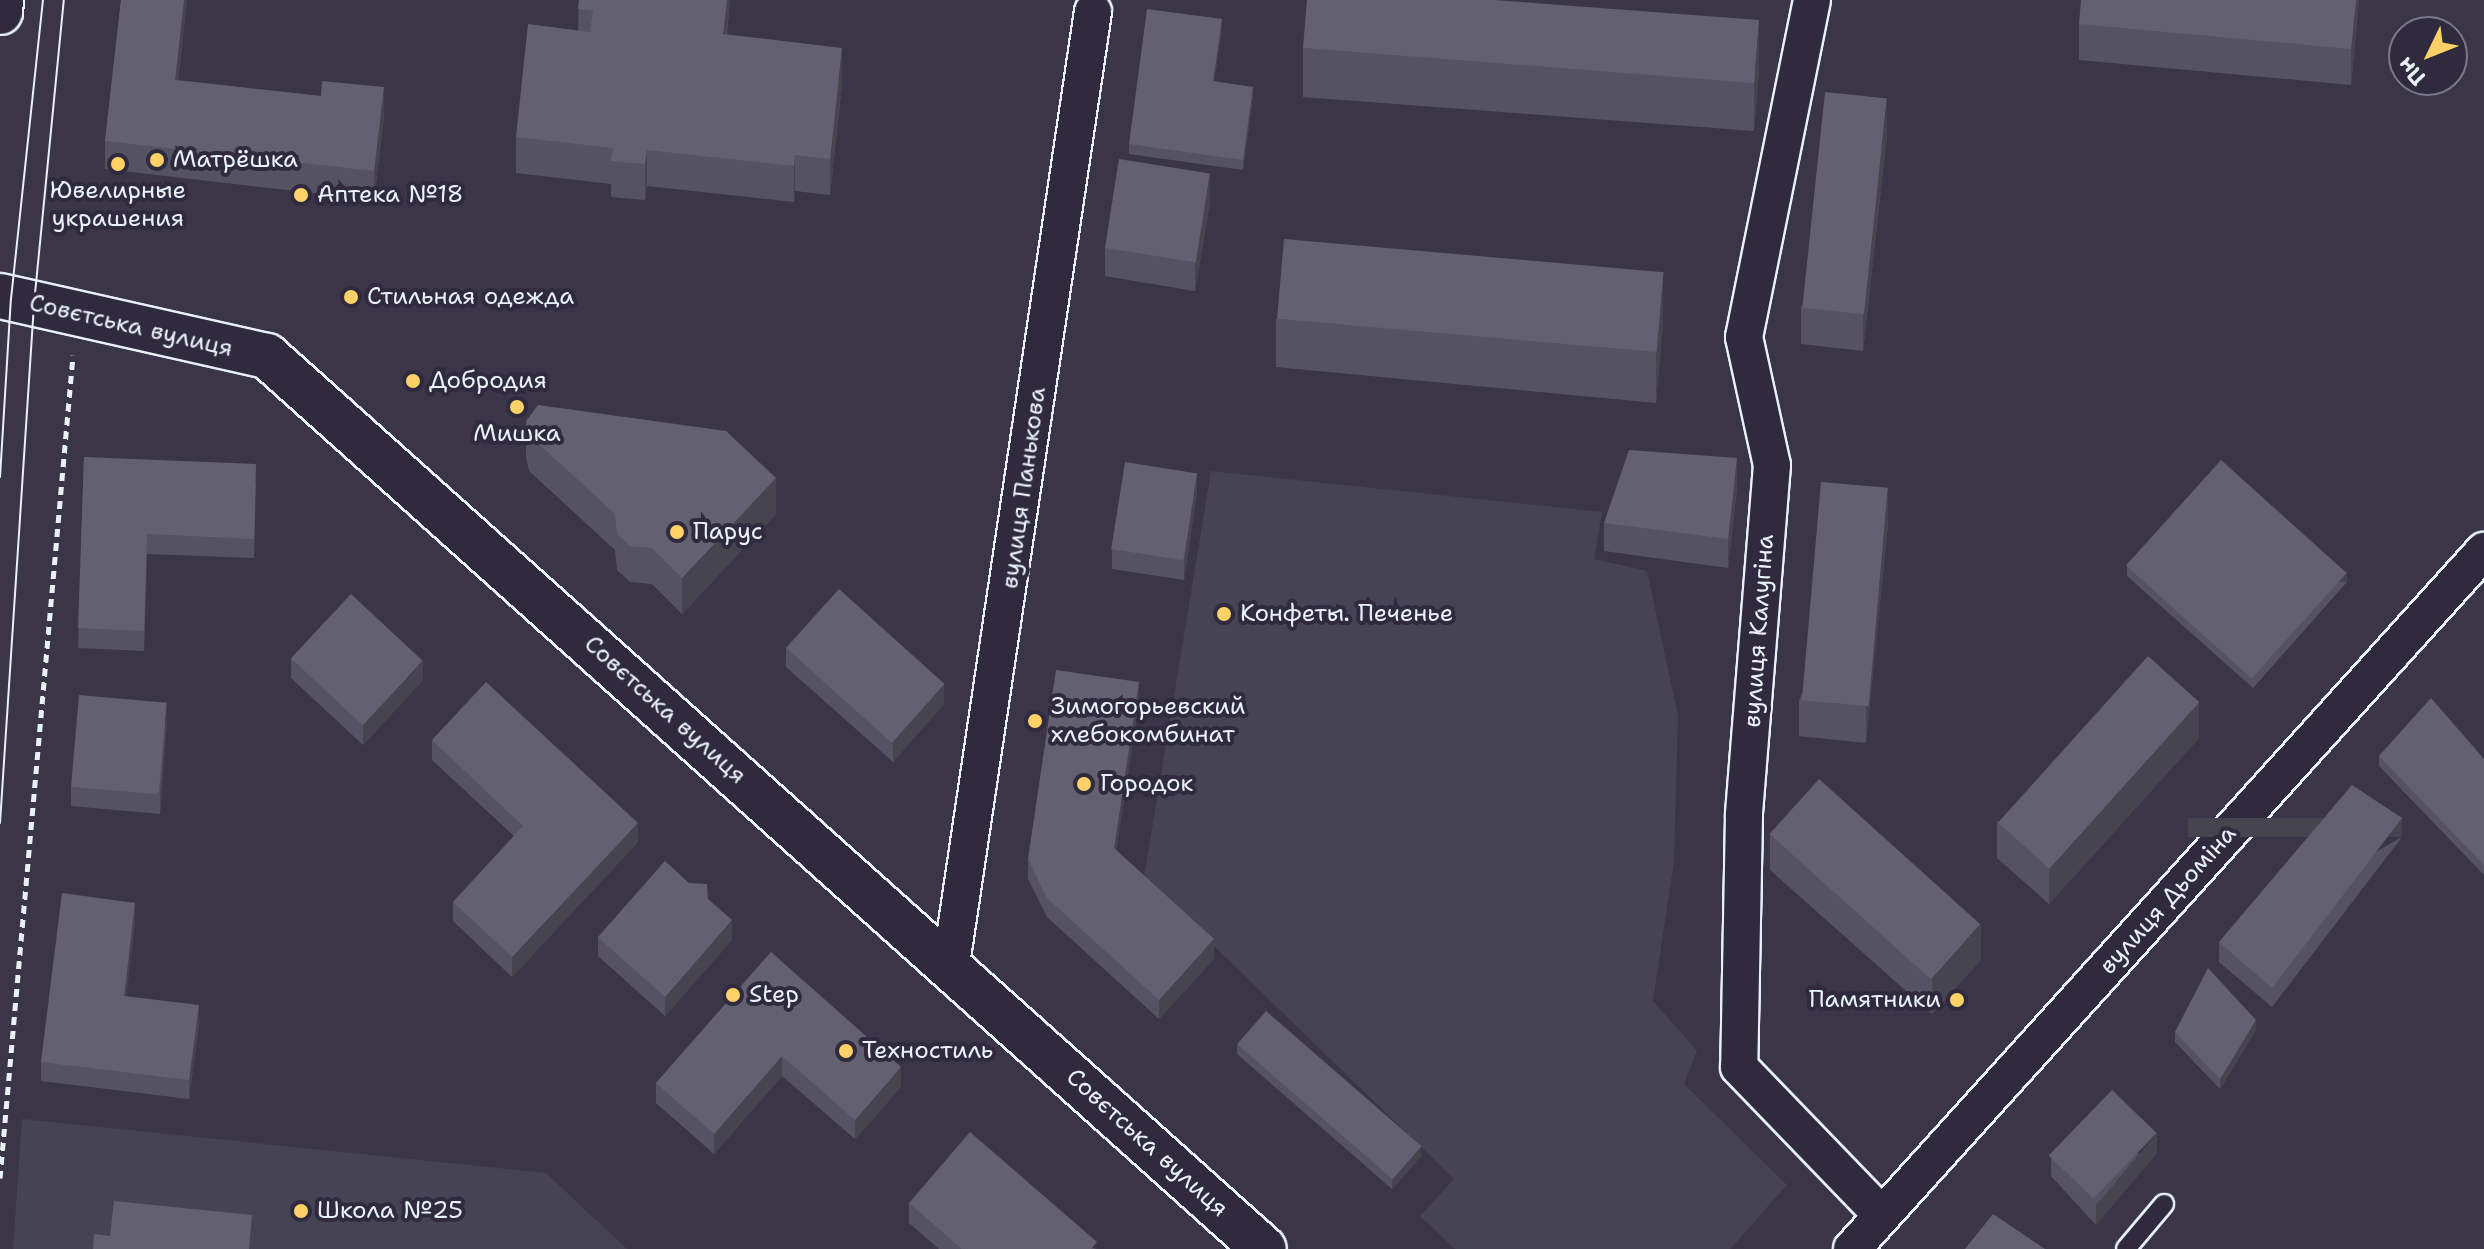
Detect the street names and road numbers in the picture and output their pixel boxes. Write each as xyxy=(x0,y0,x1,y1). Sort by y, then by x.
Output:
street label: Совєтська вулиця xyxy=(27,289,235,363)
street label: вулиця Панькова xyxy=(996,385,1052,591)
street label: вулиця Калугіна xyxy=(1738,533,1780,729)
street label: Совєтська вулиця xyxy=(578,630,752,790)
street label: вулиця Дьоміна xyxy=(2094,820,2242,980)
street label: Совєтська вулиця xyxy=(1060,1063,1234,1223)

